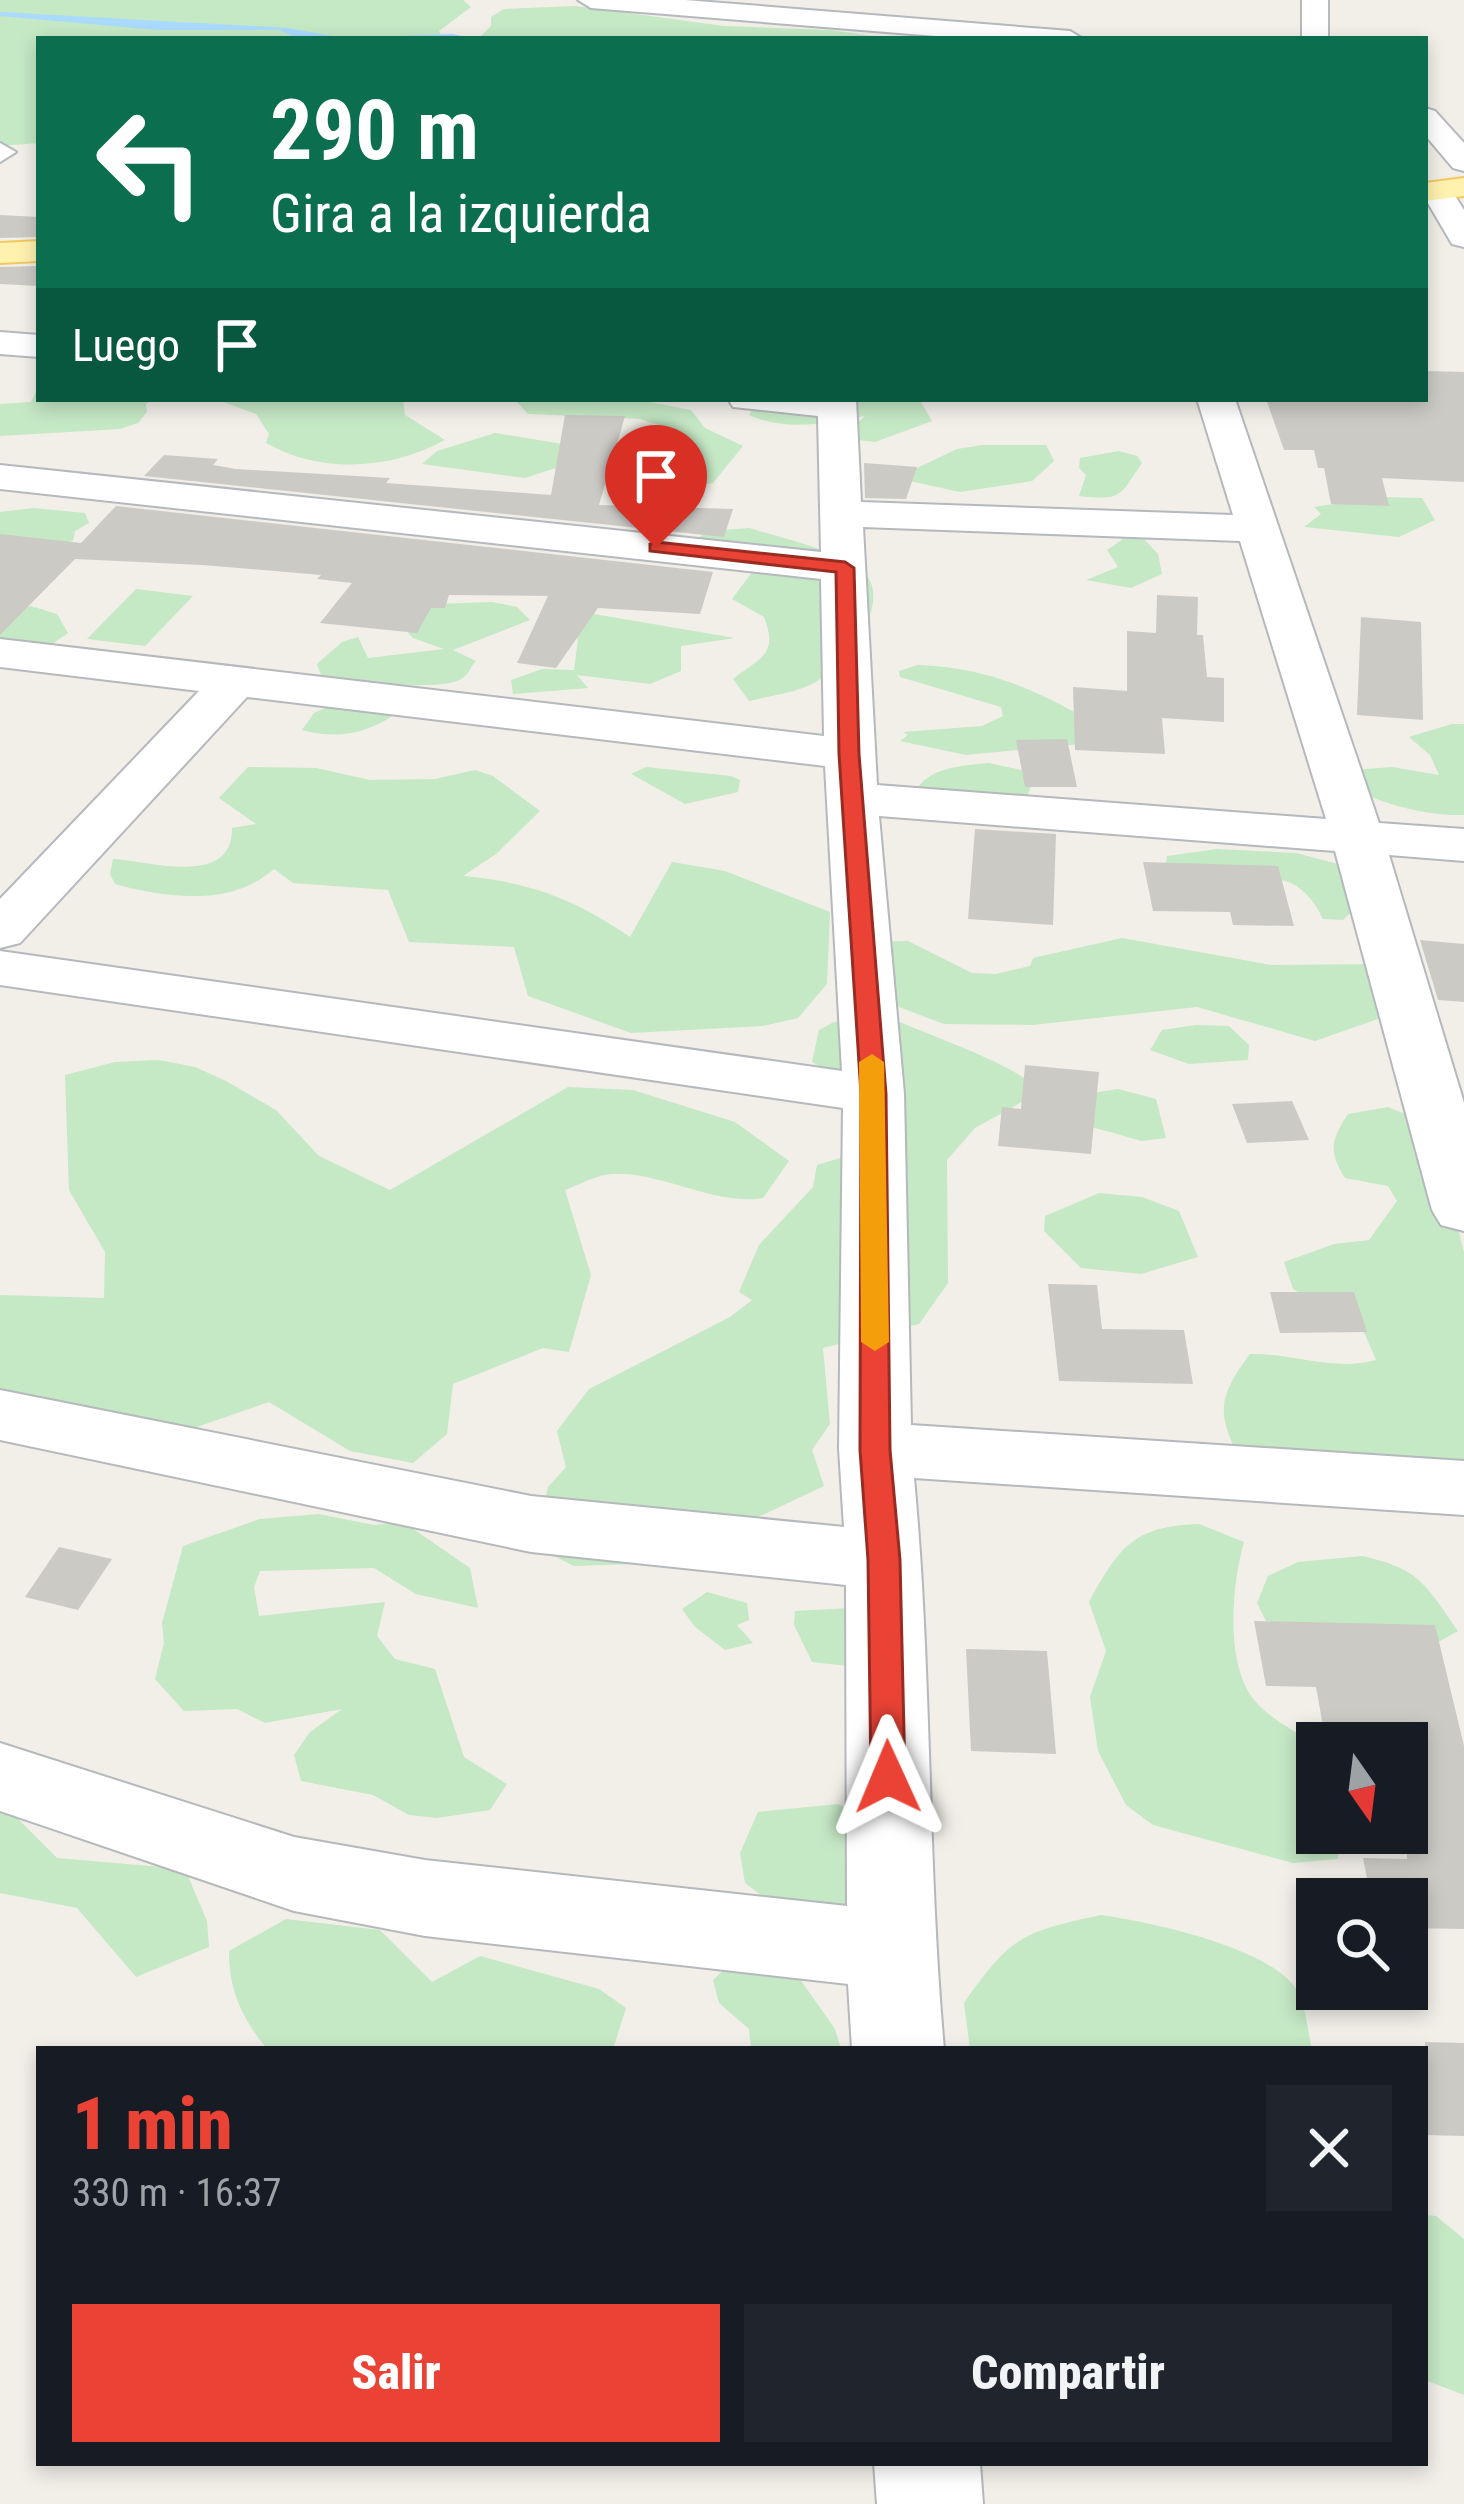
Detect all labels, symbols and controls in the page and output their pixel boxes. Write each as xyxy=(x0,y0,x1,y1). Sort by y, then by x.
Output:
text: 290 m xyxy=(270,81,479,180)
icon: left xyxy=(72,84,228,240)
text: Gira a la izquierda xyxy=(270,182,652,245)
icon: arrive xyxy=(204,312,270,378)
text: Luego xyxy=(72,319,180,372)
pin xyxy=(605,425,707,548)
icon: arrive xyxy=(623,443,689,509)
position arrow xyxy=(825,1714,951,1840)
north arrow xyxy=(1296,1722,1428,1854)
map controls xyxy=(1296,1722,1428,2010)
button: search xyxy=(1296,1878,1428,2010)
text: 1 min xyxy=(72,2082,233,2167)
button: close xyxy=(1266,2085,1392,2211)
text: 330 m · 16:37 xyxy=(72,2170,282,2216)
button: Salir xyxy=(72,2304,720,2442)
button: Compartir xyxy=(744,2304,1392,2442)

